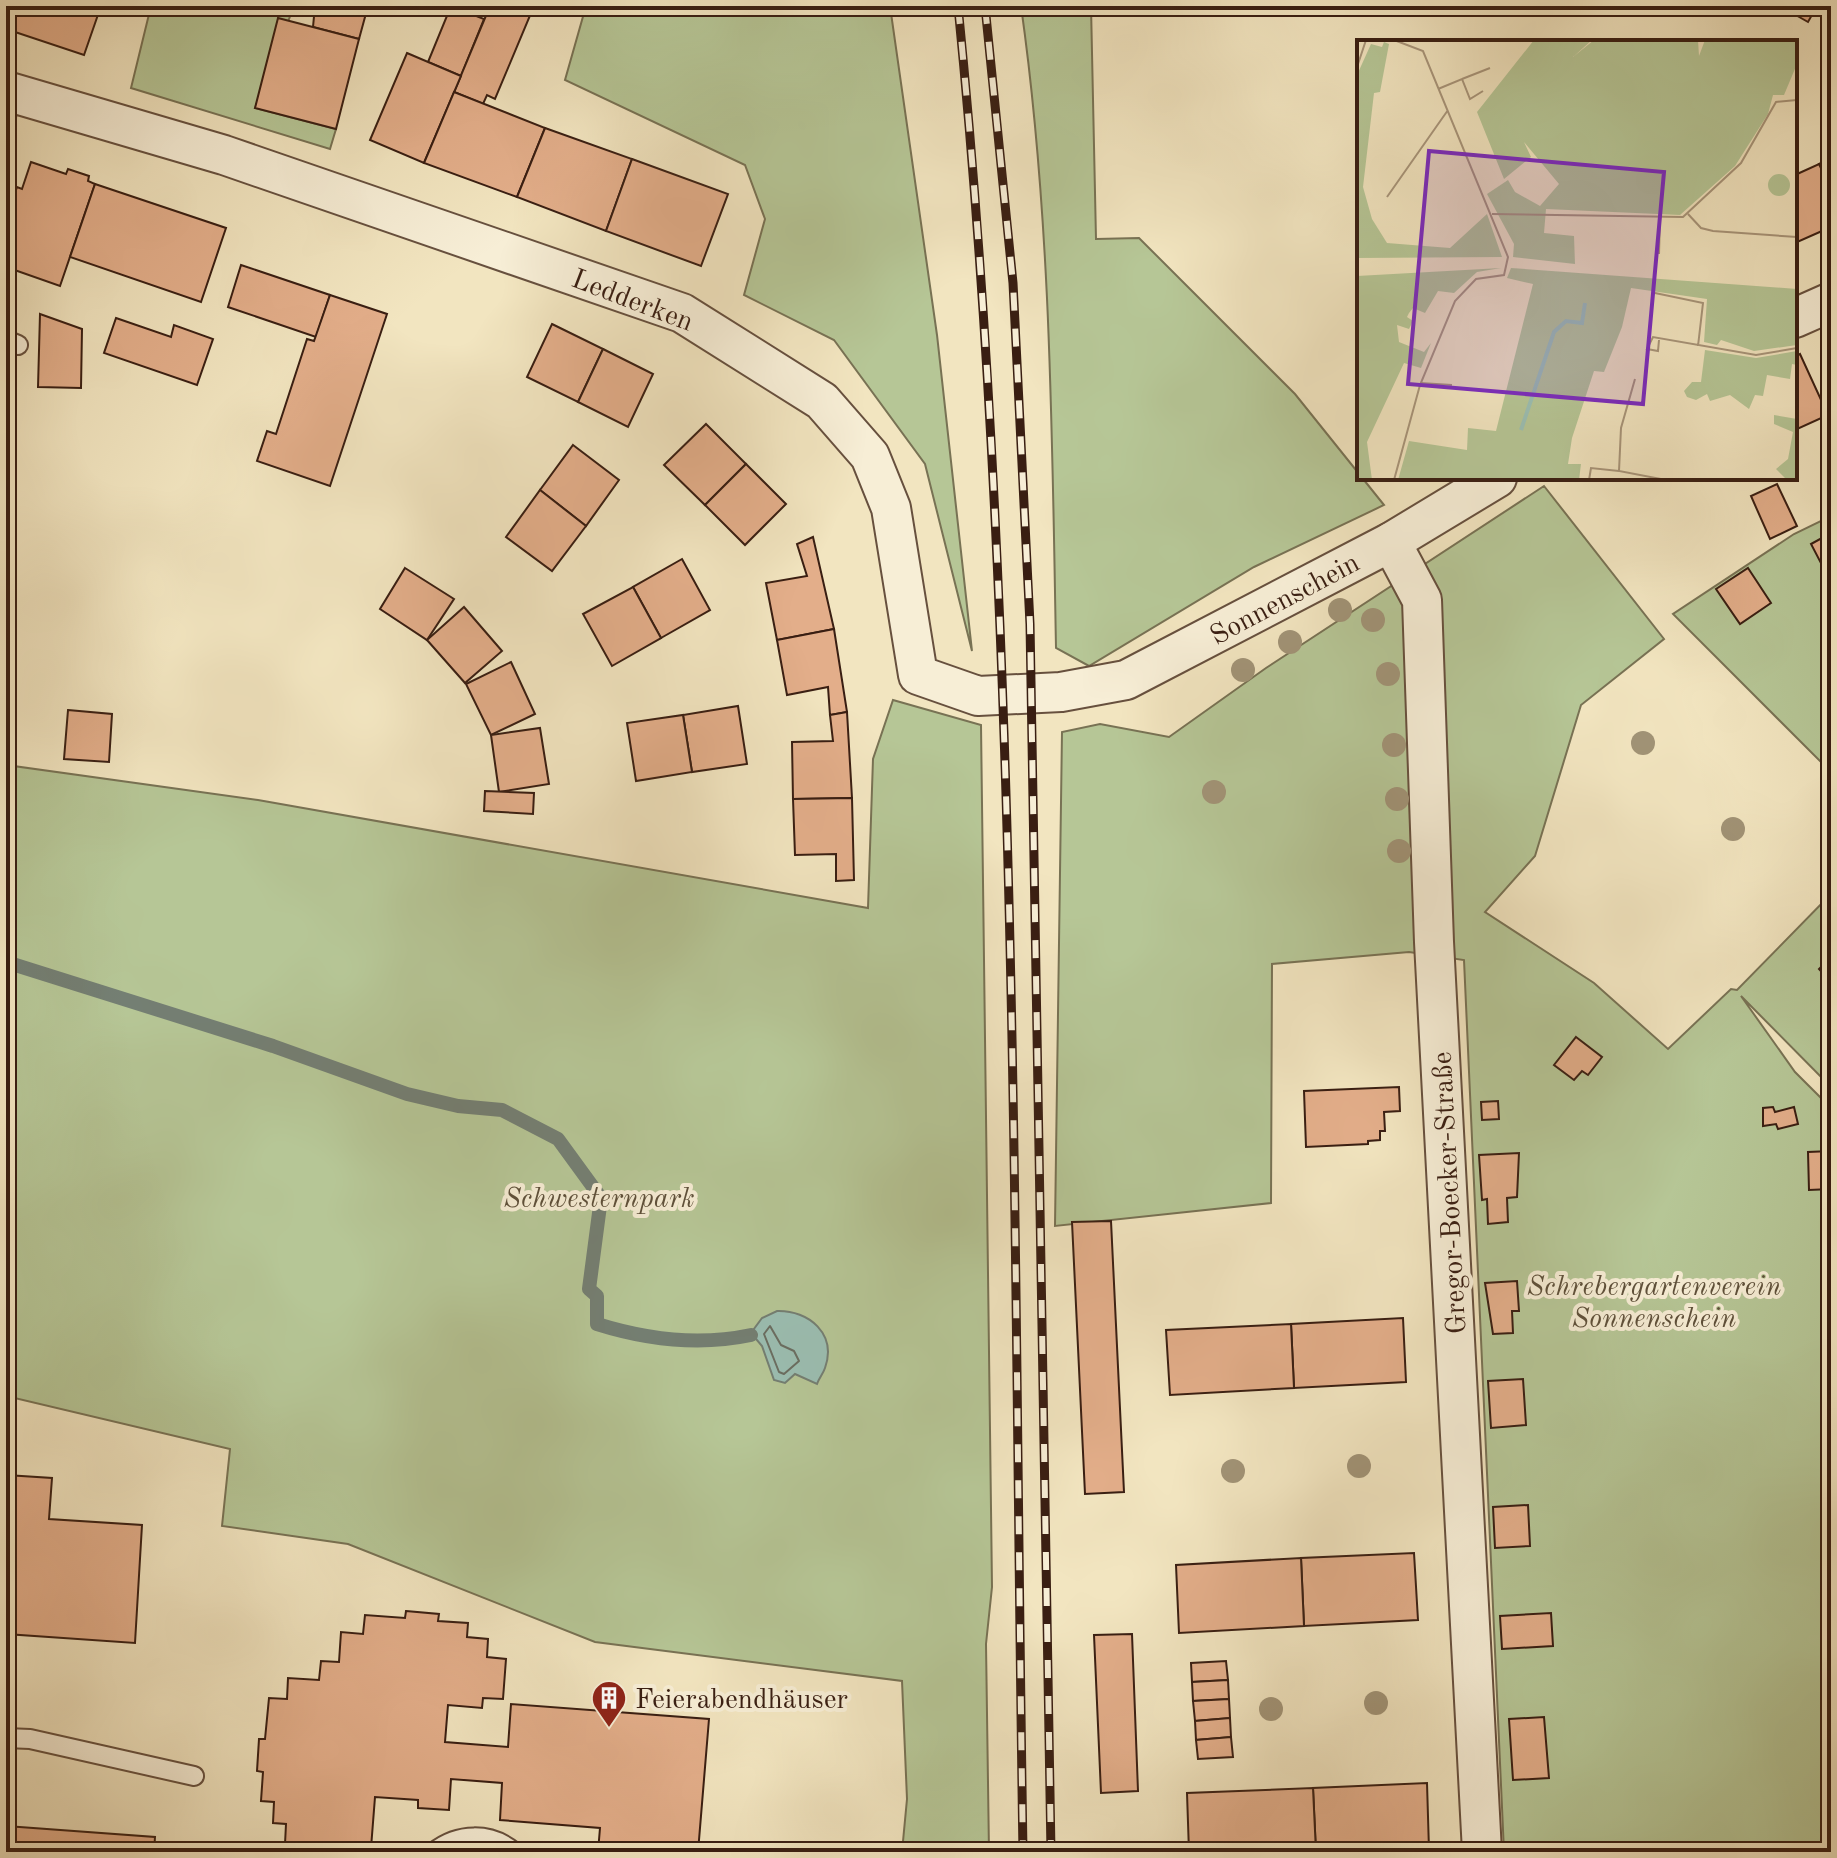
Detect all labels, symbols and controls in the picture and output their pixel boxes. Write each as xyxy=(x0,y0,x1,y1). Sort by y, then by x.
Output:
inset map xyxy=(1357,40,1797,480)
street label: Ledderken xyxy=(567,266,697,338)
street label: Sonnenschein xyxy=(1206,550,1365,652)
street label: Gregor-Boecker-Straße xyxy=(1430,1051,1472,1335)
park label: Schwesternpark xyxy=(503,1186,695,1214)
park label: Schrebergartenverein Sonnenschein xyxy=(1527,1274,1781,1334)
building icon: Feierabendhäuser xyxy=(590,1679,628,1729)
place label: Feierabendhäuser xyxy=(635,1687,848,1715)

